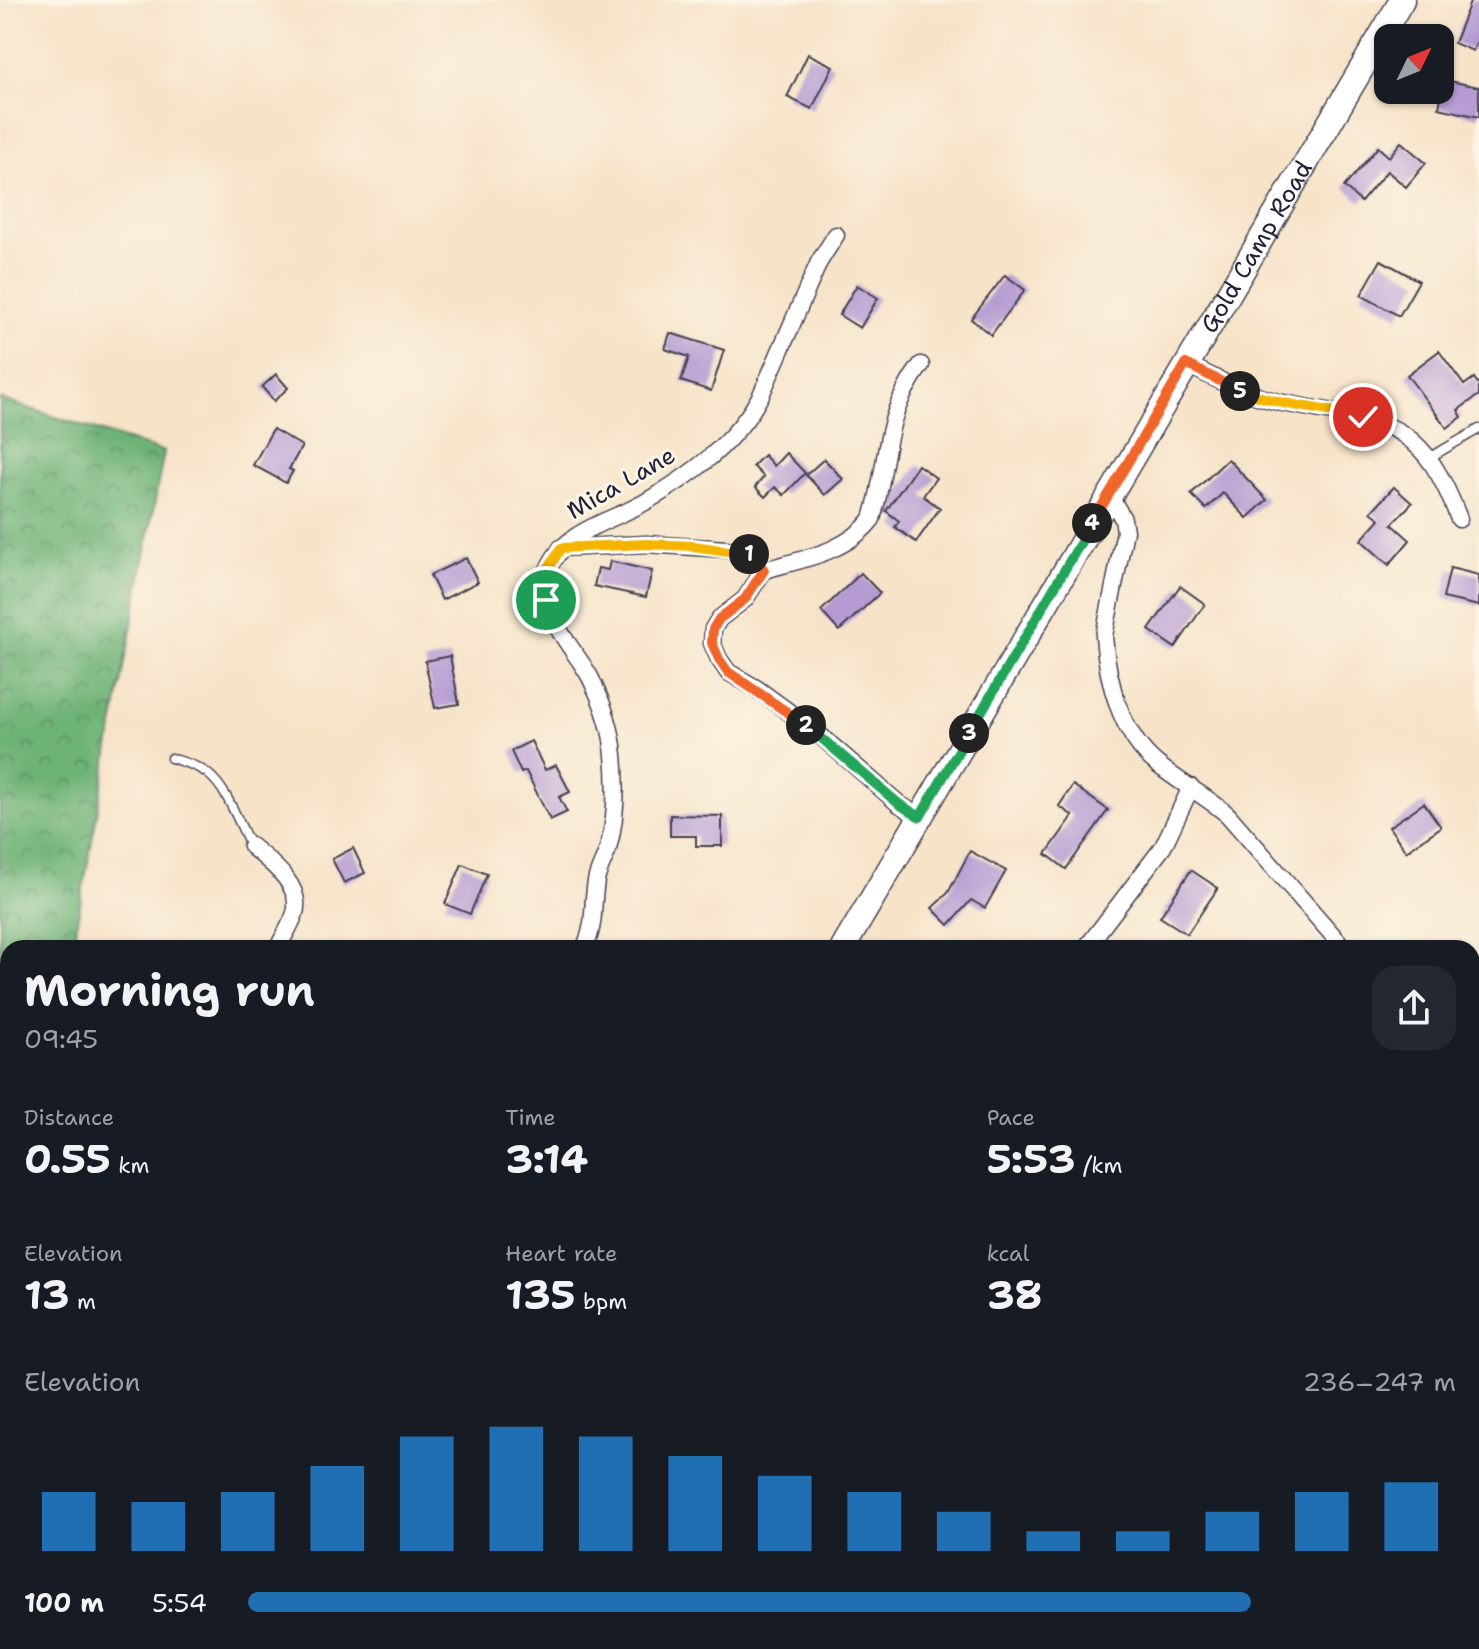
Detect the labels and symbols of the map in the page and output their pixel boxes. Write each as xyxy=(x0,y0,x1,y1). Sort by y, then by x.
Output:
north arrow xyxy=(1374,24,1454,104)
street label: Gold Camp Road xyxy=(1193,155,1320,339)
pin: 5 xyxy=(1220,371,1260,411)
pin xyxy=(1329,383,1397,451)
street label: Mica Lane xyxy=(561,439,681,527)
pin: 4 xyxy=(1072,503,1112,543)
pin: 1 xyxy=(729,534,769,574)
pin xyxy=(512,566,580,634)
pin: 2 xyxy=(786,705,826,745)
pin: 3 xyxy=(949,713,989,753)

